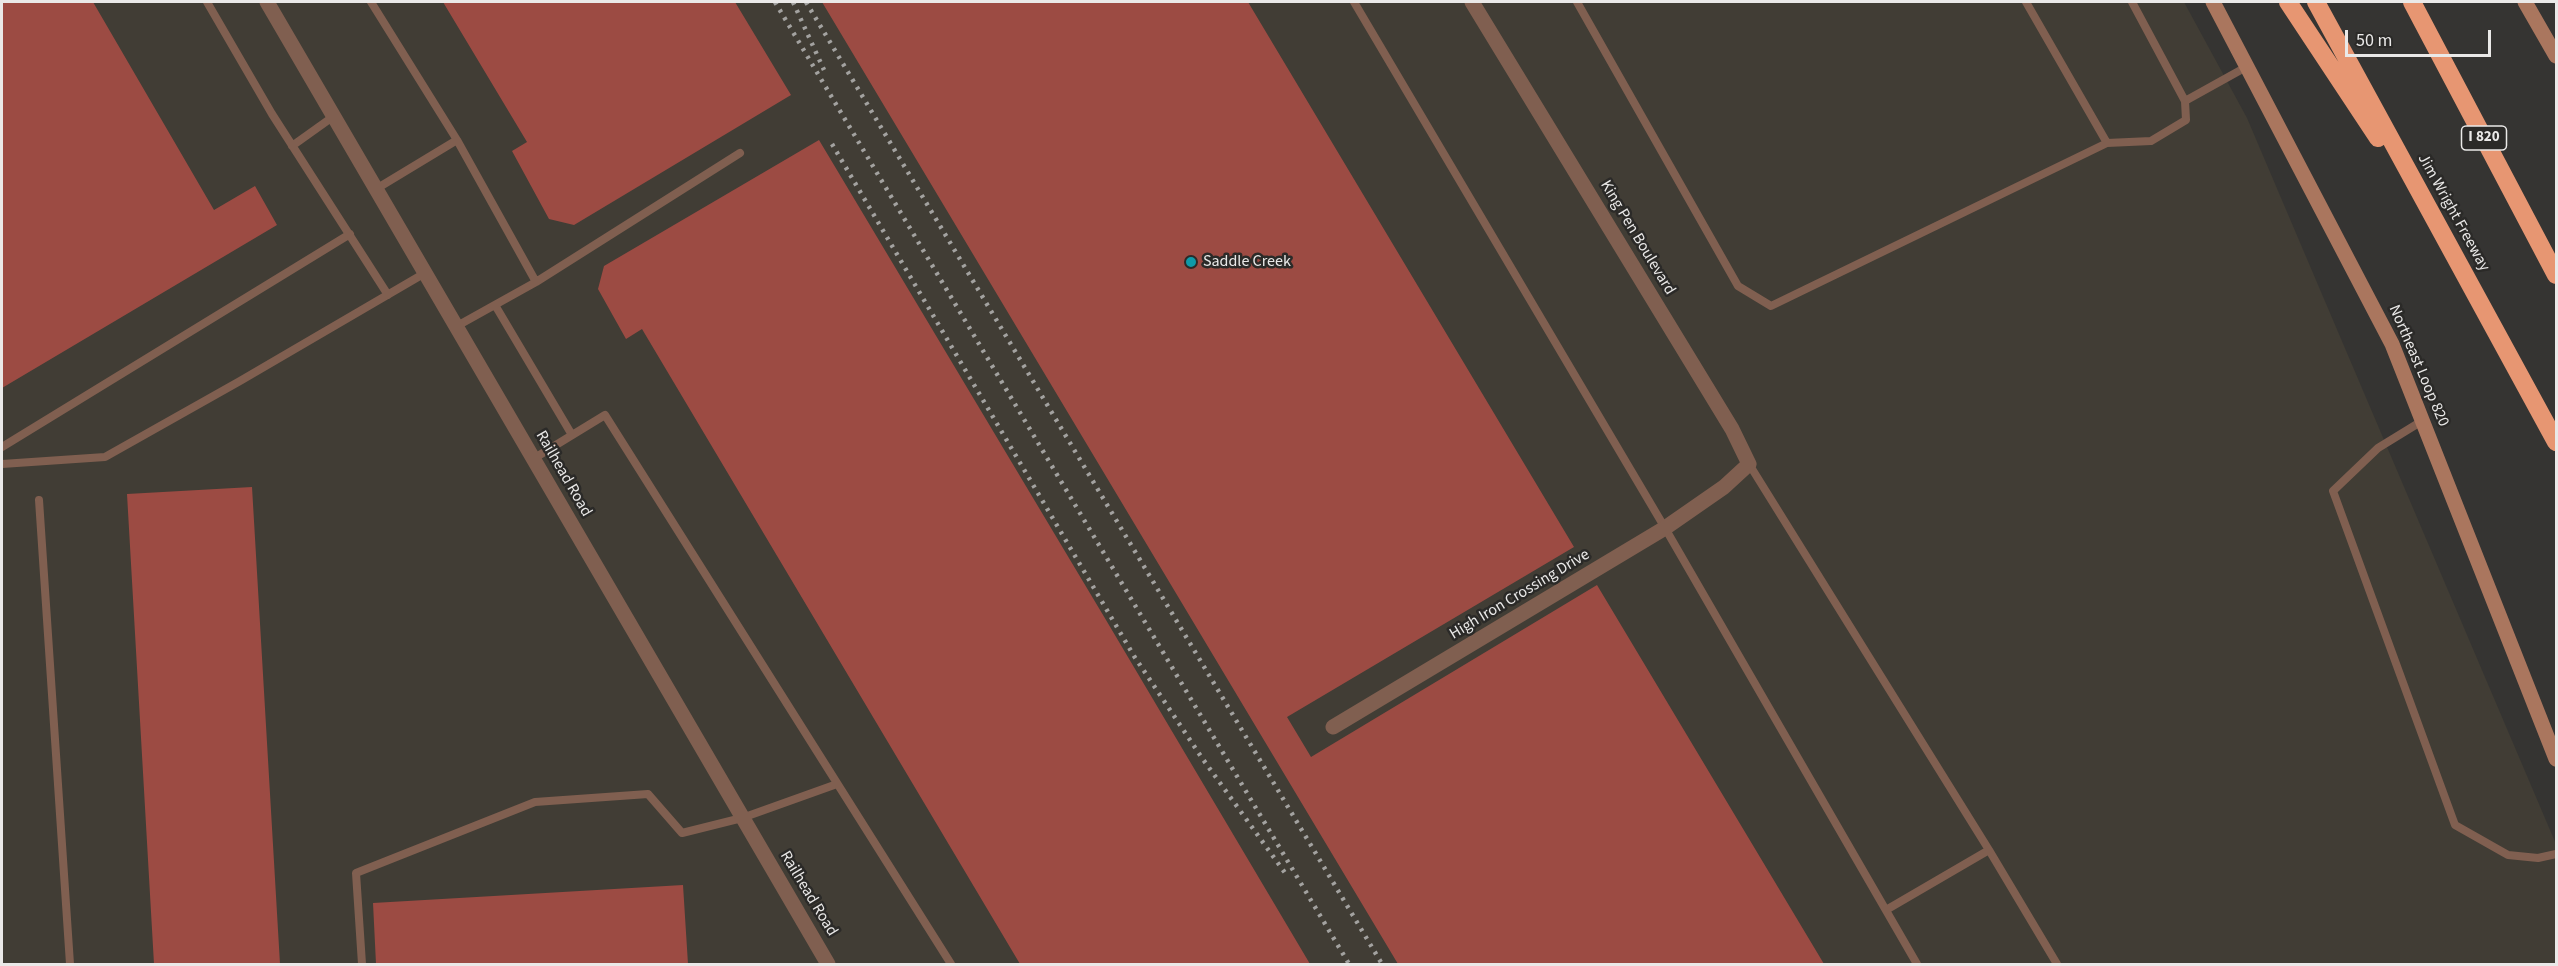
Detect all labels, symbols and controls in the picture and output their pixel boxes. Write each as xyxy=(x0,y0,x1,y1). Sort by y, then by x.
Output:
scale bar xyxy=(2348,18,2494,56)
text: 50 m xyxy=(2356,28,2392,53)
road number: I 820 xyxy=(2462,126,2506,150)
street label: Jim Wright Freeway xyxy=(2413,151,2493,275)
street label: King Pen Boulevard xyxy=(1595,177,1679,299)
place label: Saddle Creek xyxy=(1203,252,1291,272)
marker: Saddle Creek xyxy=(1184,255,1198,269)
street label: Northeast Loop 820 xyxy=(2384,302,2452,430)
street label: Railhead Road xyxy=(531,428,595,520)
street label: High Iron Crossing Drive xyxy=(1447,546,1593,644)
street label: Railhead Road xyxy=(775,848,841,940)

